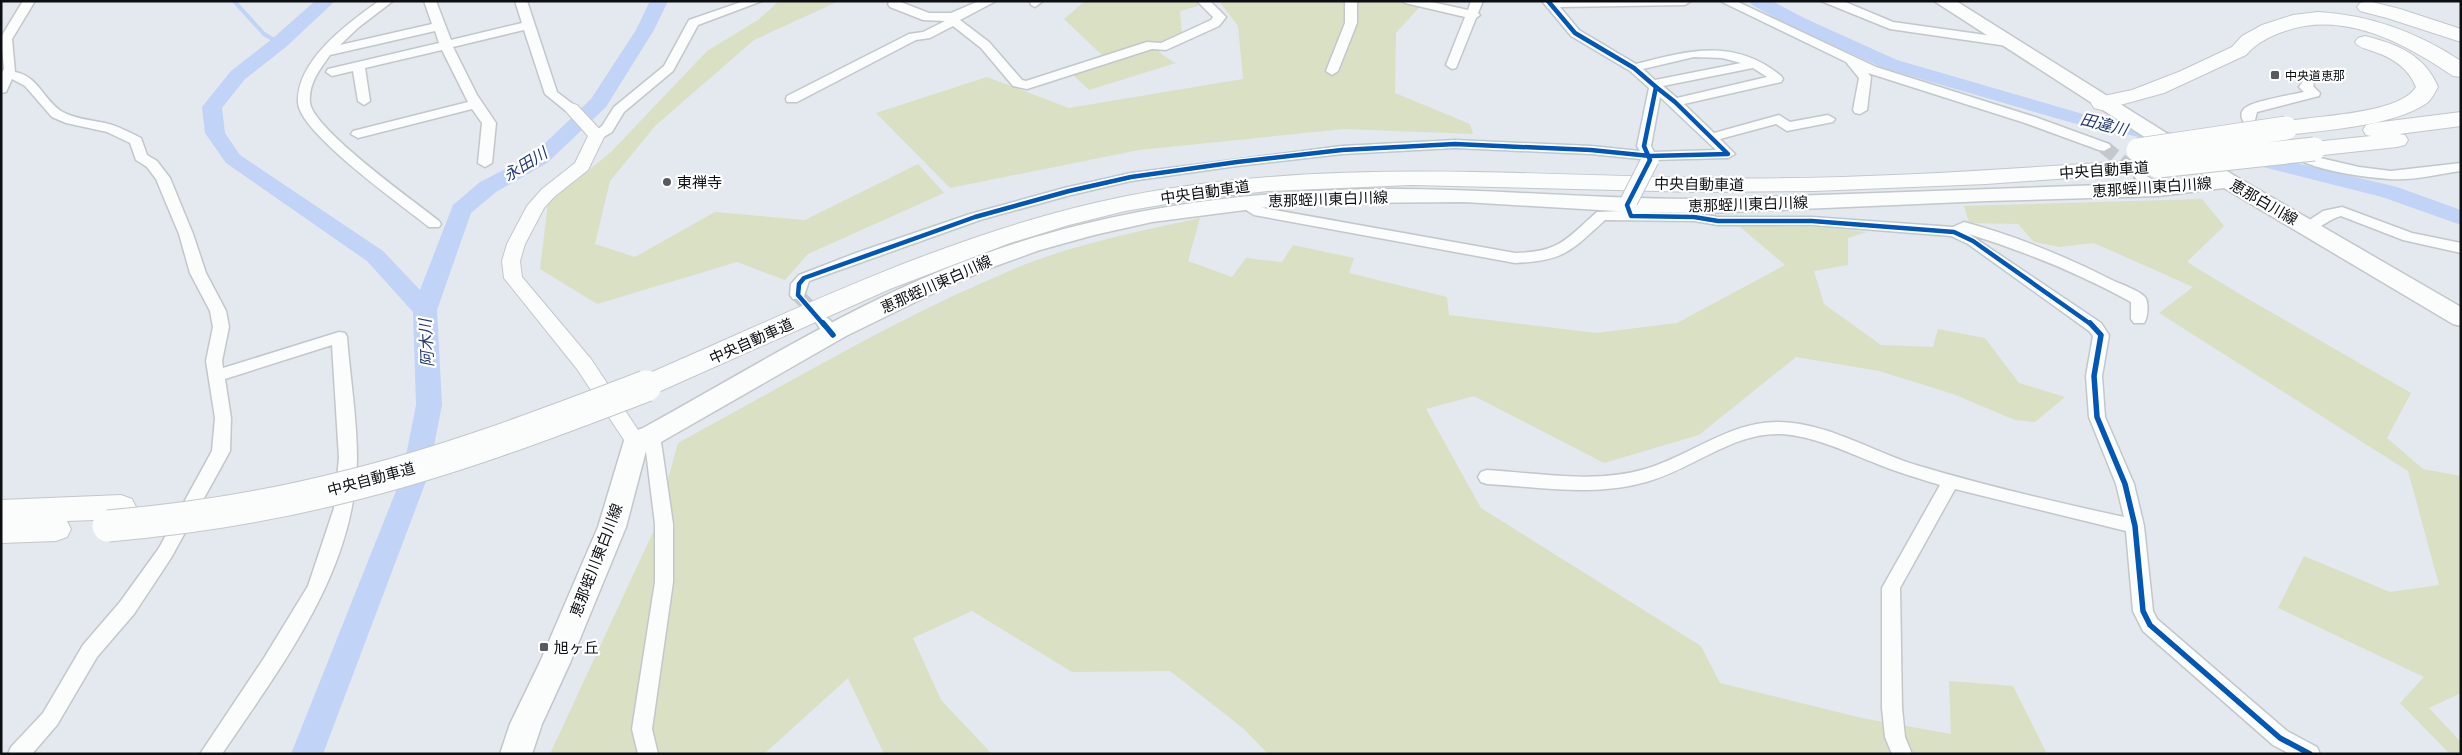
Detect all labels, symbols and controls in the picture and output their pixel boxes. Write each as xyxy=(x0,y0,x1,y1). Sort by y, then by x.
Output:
place label: 中央道恵那 xyxy=(2285,68,2345,83)
marker: 中央道恵那 xyxy=(2269,69,2281,81)
water label: 田違川 xyxy=(2078,108,2132,140)
water label: 永田川 xyxy=(499,142,552,185)
street label: 中央自動車道 xyxy=(2058,157,2150,183)
place label: 東禅寺 xyxy=(677,173,722,192)
street label: 恵那蛭川東白川線 xyxy=(2091,173,2213,201)
street label: 中央自動車道 xyxy=(1654,174,1744,194)
street label: 恵那白川線 xyxy=(2227,175,2301,229)
marker: 東禅寺 xyxy=(661,176,673,188)
street label: 中央自動車道 xyxy=(1159,176,1251,208)
street label: 恵那蛭川東白川線 xyxy=(1268,187,1388,211)
street label: 恵那蛭川東白川線 xyxy=(1688,192,1808,216)
street label: 恵那蛭川東白川線 xyxy=(877,251,995,317)
street label: 中央自動車道 xyxy=(706,314,796,368)
water label: 阿木川 xyxy=(415,317,437,367)
street label: 中央自動車道 xyxy=(325,458,417,500)
street label: 恵那蛭川東白川線 xyxy=(566,501,626,619)
place label: 旭ヶ丘 xyxy=(554,638,599,657)
marker: 旭ヶ丘 xyxy=(538,641,550,653)

